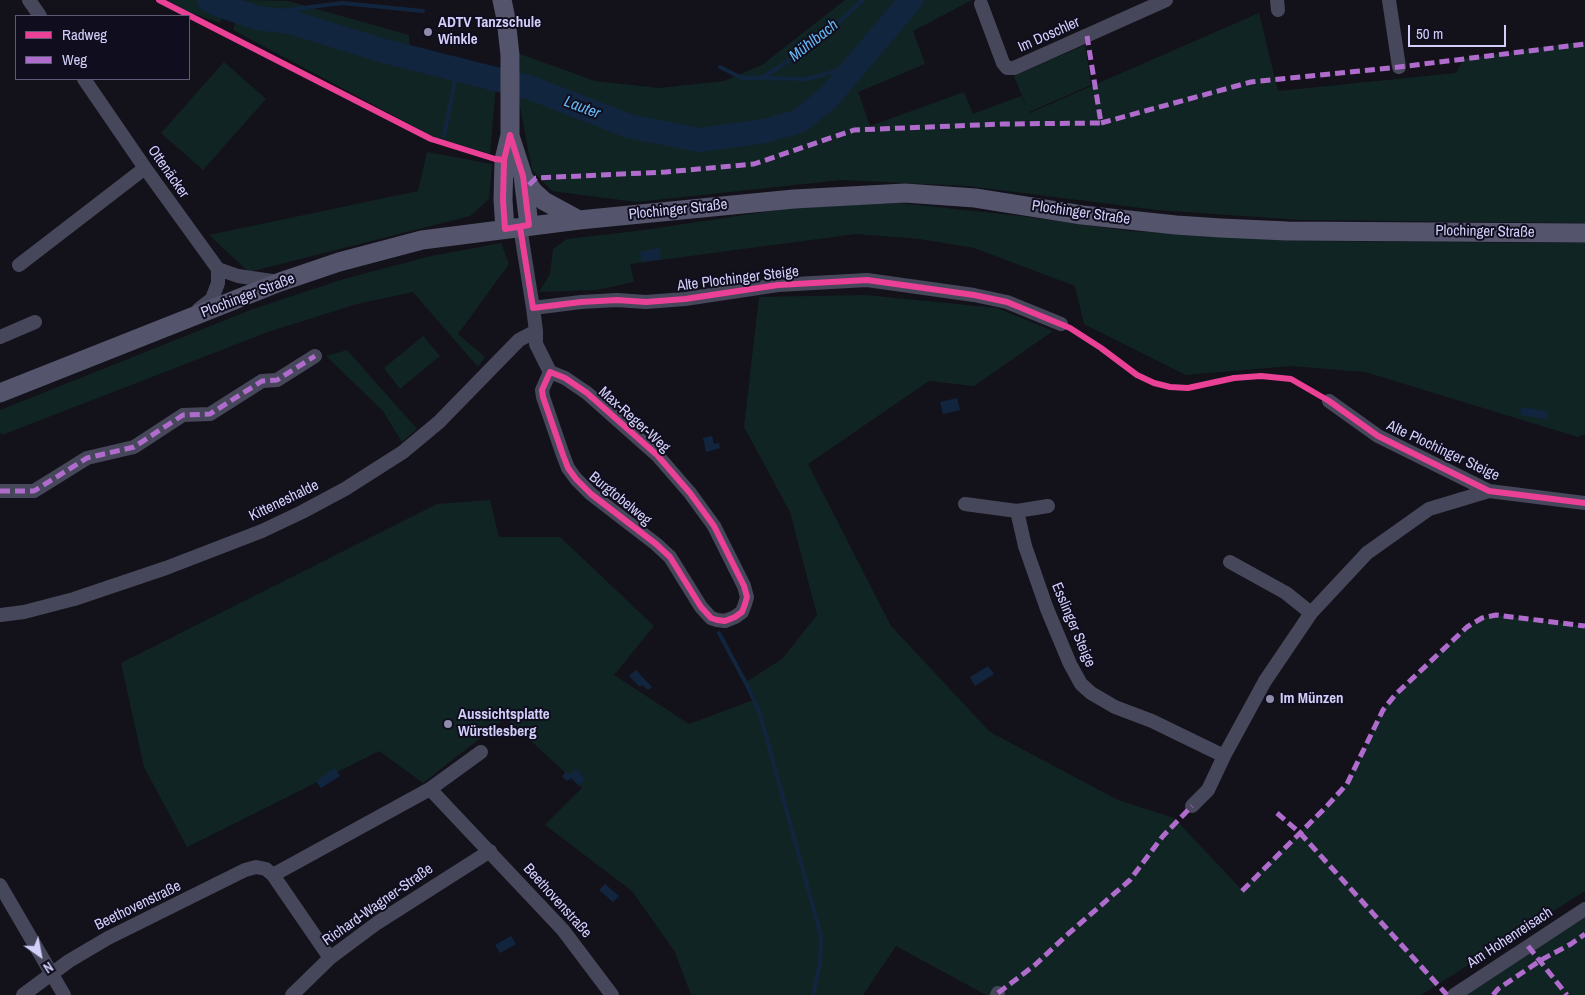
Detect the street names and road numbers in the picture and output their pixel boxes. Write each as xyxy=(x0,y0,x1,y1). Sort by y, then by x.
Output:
street label: Im Doschler xyxy=(1015,13,1083,57)
street label: Ottenäcker xyxy=(143,142,193,202)
street label: Plochinger Straße xyxy=(628,196,728,224)
street label: Plochinger Straße xyxy=(1031,197,1131,229)
street label: Plochinger Straße xyxy=(1435,222,1535,242)
street label: Alte Plochinger Steige xyxy=(676,263,800,295)
street label: Plochinger Straße xyxy=(198,270,298,322)
street label: Max-Reger-Weg xyxy=(595,383,673,457)
street label: Alte Plochinger Steige xyxy=(1384,417,1502,485)
street label: Burgtobelweg xyxy=(585,468,655,530)
street label: Kitteneshalde xyxy=(246,476,322,526)
street label: Esslinger Steige xyxy=(1047,580,1099,670)
street label: Richard-Wagner-Straße xyxy=(319,860,437,950)
street label: Beethovenstraße xyxy=(519,860,595,942)
street label: Beethovenstraße xyxy=(92,877,184,935)
street label: Am Hohenreisach xyxy=(1464,904,1556,972)

